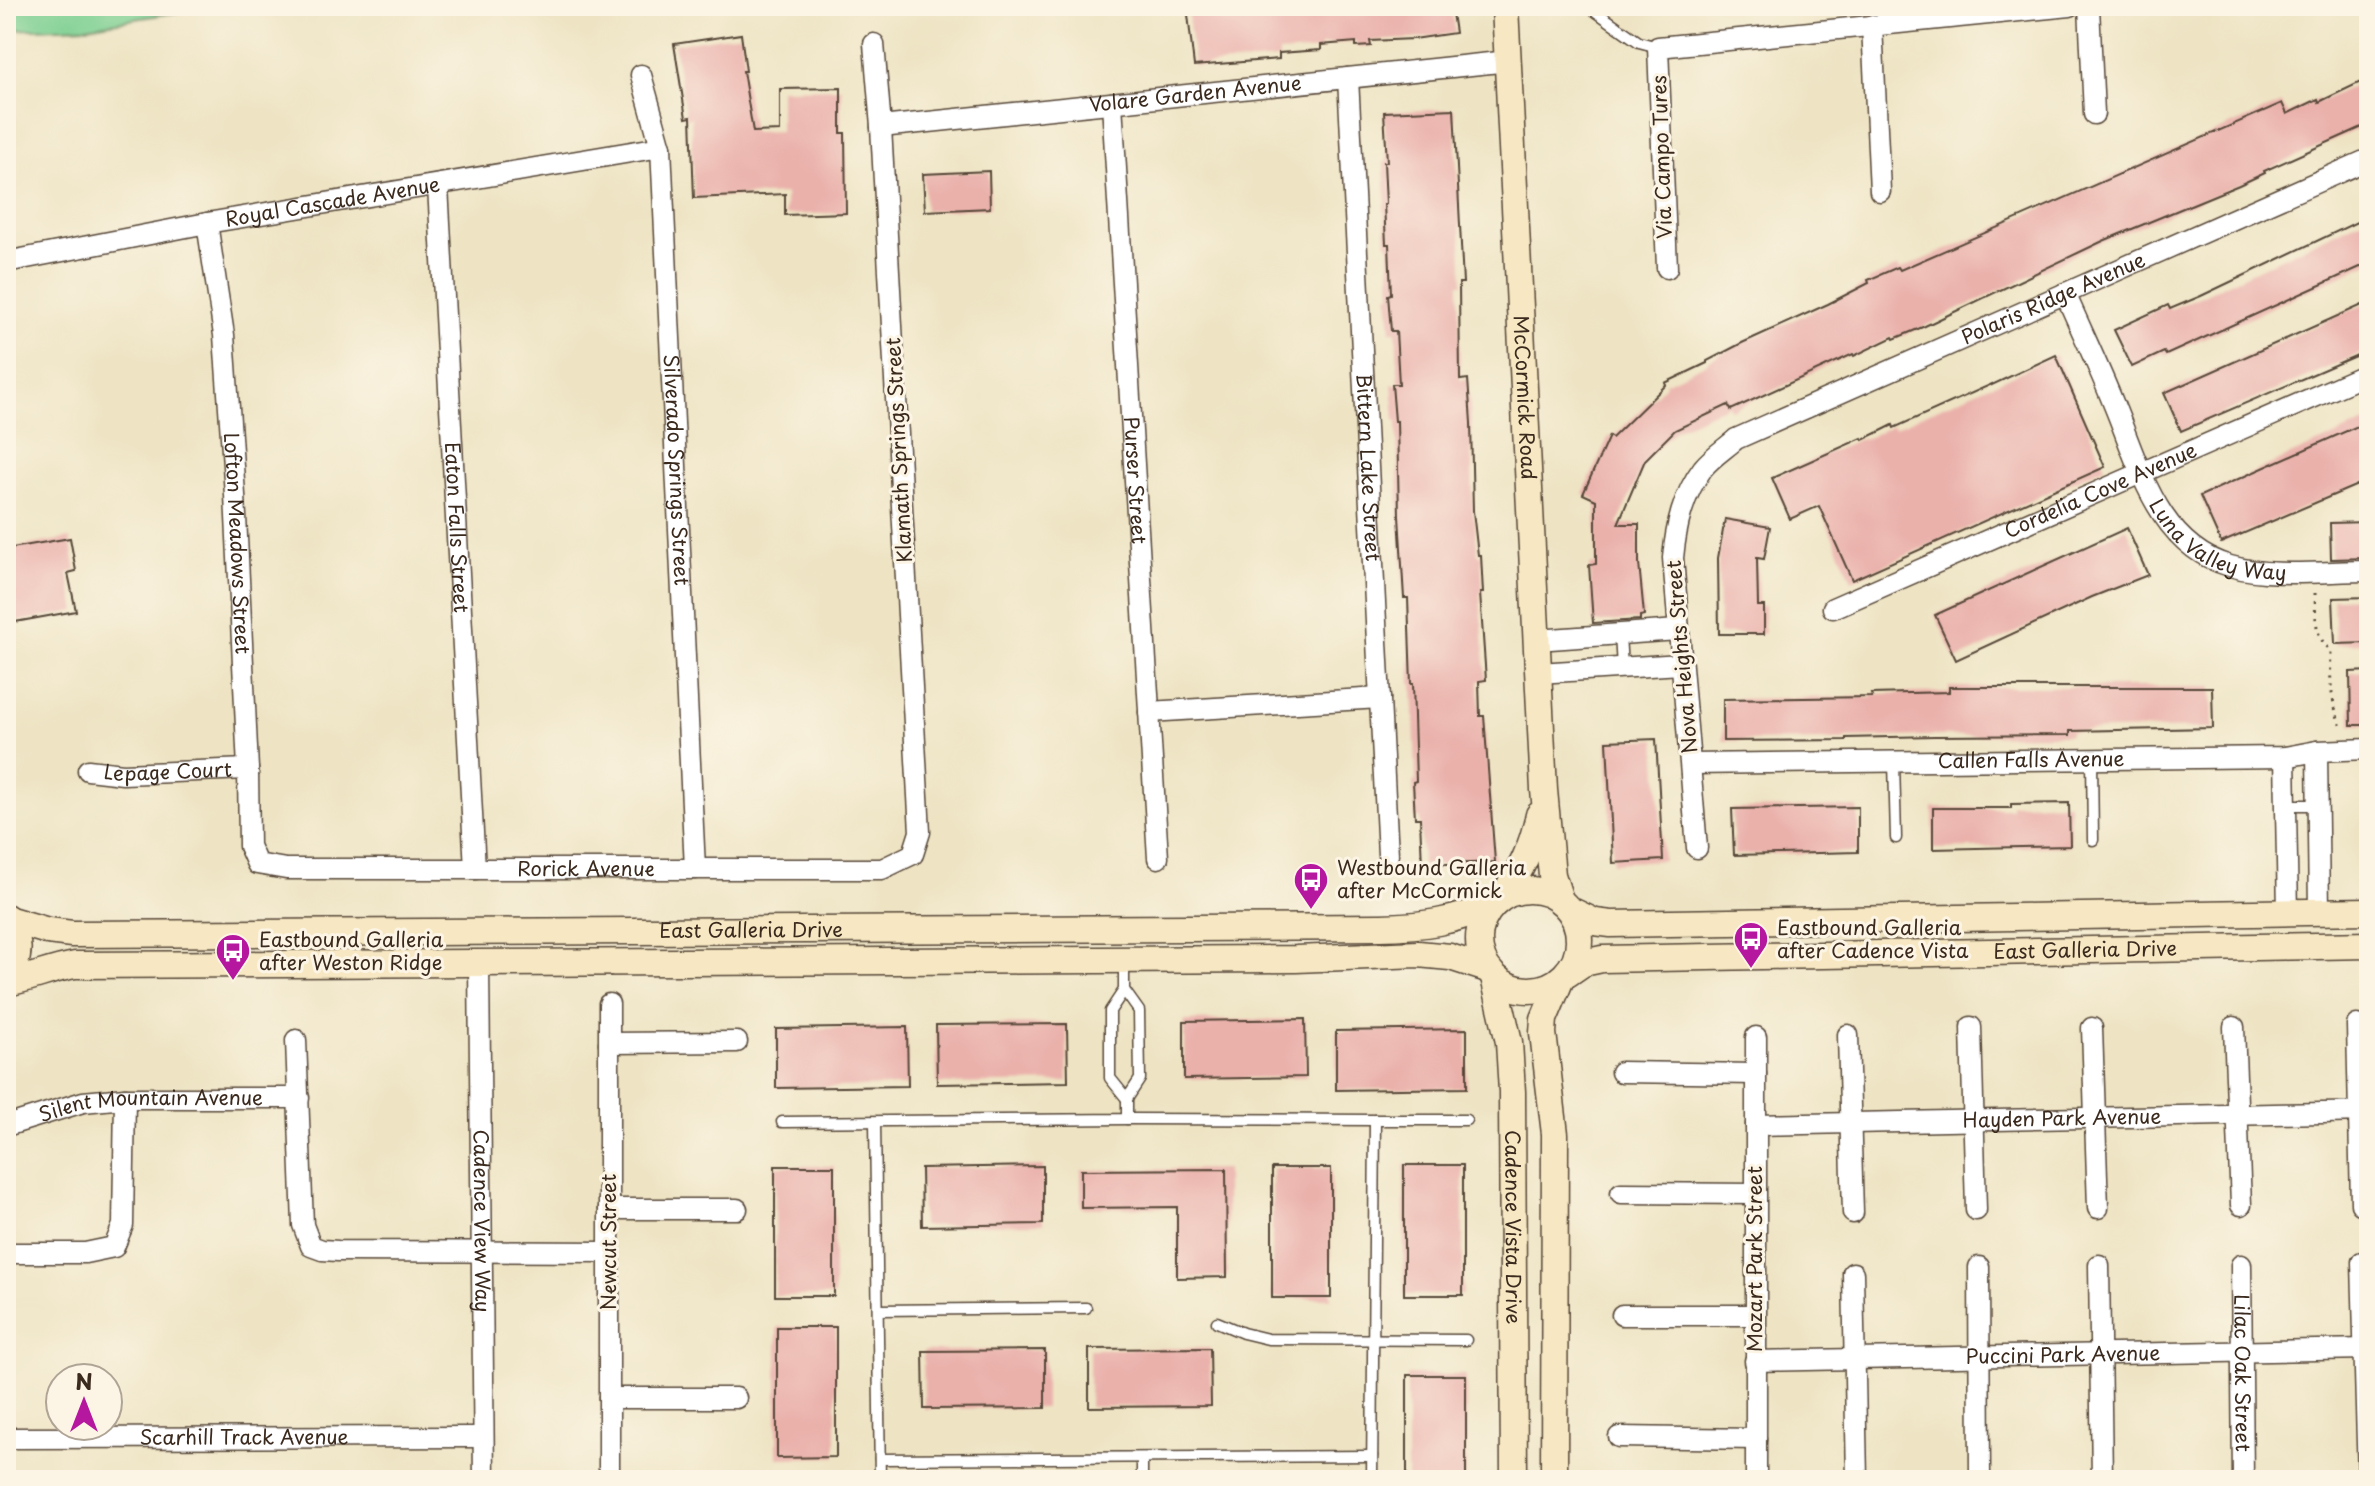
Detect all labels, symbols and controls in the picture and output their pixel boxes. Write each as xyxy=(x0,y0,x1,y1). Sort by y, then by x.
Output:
street label: Volare Garden Avenue xyxy=(1088,67,1303,119)
street label: Via Campo Tures xyxy=(1643,75,1679,240)
street label: Royal Cascade Avenue xyxy=(223,168,442,234)
street label: Polaris Ridge Avenue xyxy=(1956,244,2150,351)
street label: McCormick Road xyxy=(1506,314,1545,480)
street label: Klamath Springs Street xyxy=(877,337,919,563)
street label: Silverado Springs Street xyxy=(657,353,698,586)
street label: Bittern Lake Street xyxy=(1349,373,1389,562)
street label: Purser Street xyxy=(1117,416,1155,545)
street label: Lofton Meadows Street xyxy=(217,431,259,655)
street label: Cordelia Cove Avenue xyxy=(1999,434,2201,545)
street label: Eaton Falls Street xyxy=(438,441,477,614)
street label: Luna Valley Way xyxy=(2142,493,2287,587)
street label: Nova Heights Street xyxy=(1658,559,1704,755)
street label: Callen Falls Avenue xyxy=(1937,743,2125,775)
street label: Lepage Court xyxy=(102,754,232,788)
place label: Westbound Galleria after McCormick xyxy=(1337,852,1527,905)
street label: Rorick Avenue xyxy=(517,853,655,883)
bus stop icon: Westbound Galleria after McCormick xyxy=(1292,861,1330,911)
place label: Eastbound Galleria after Cadence Vista xyxy=(1777,912,1969,965)
street label: East Galleria Drive xyxy=(659,914,843,945)
bus stop icon: Eastbound Galleria after Cadence Vista xyxy=(1732,920,1770,970)
place label: Eastbound Galleria after Weston Ridge xyxy=(259,924,444,977)
bus stop icon: Eastbound Galleria after Weston Ridge xyxy=(214,932,252,982)
street label: East Galleria Drive xyxy=(1993,933,2177,966)
street label: Silent Mountain Avenue xyxy=(35,1082,263,1129)
street label: Hayden Park Avenue xyxy=(1962,1100,2162,1135)
street label: Cadence View Way xyxy=(467,1129,498,1313)
street label: Cadence Vista Drive xyxy=(1498,1130,1529,1325)
street label: Mozart Park Street xyxy=(1739,1166,1769,1352)
street label: Newcut Street xyxy=(593,1174,623,1310)
street label: Lilac Oak Street xyxy=(2227,1294,2259,1452)
street label: Puccini Park Avenue xyxy=(1965,1337,2161,1371)
north arrow xyxy=(44,1362,124,1442)
text: N xyxy=(75,1364,93,1397)
street label: Scarhill Track Avenue xyxy=(139,1421,349,1452)

